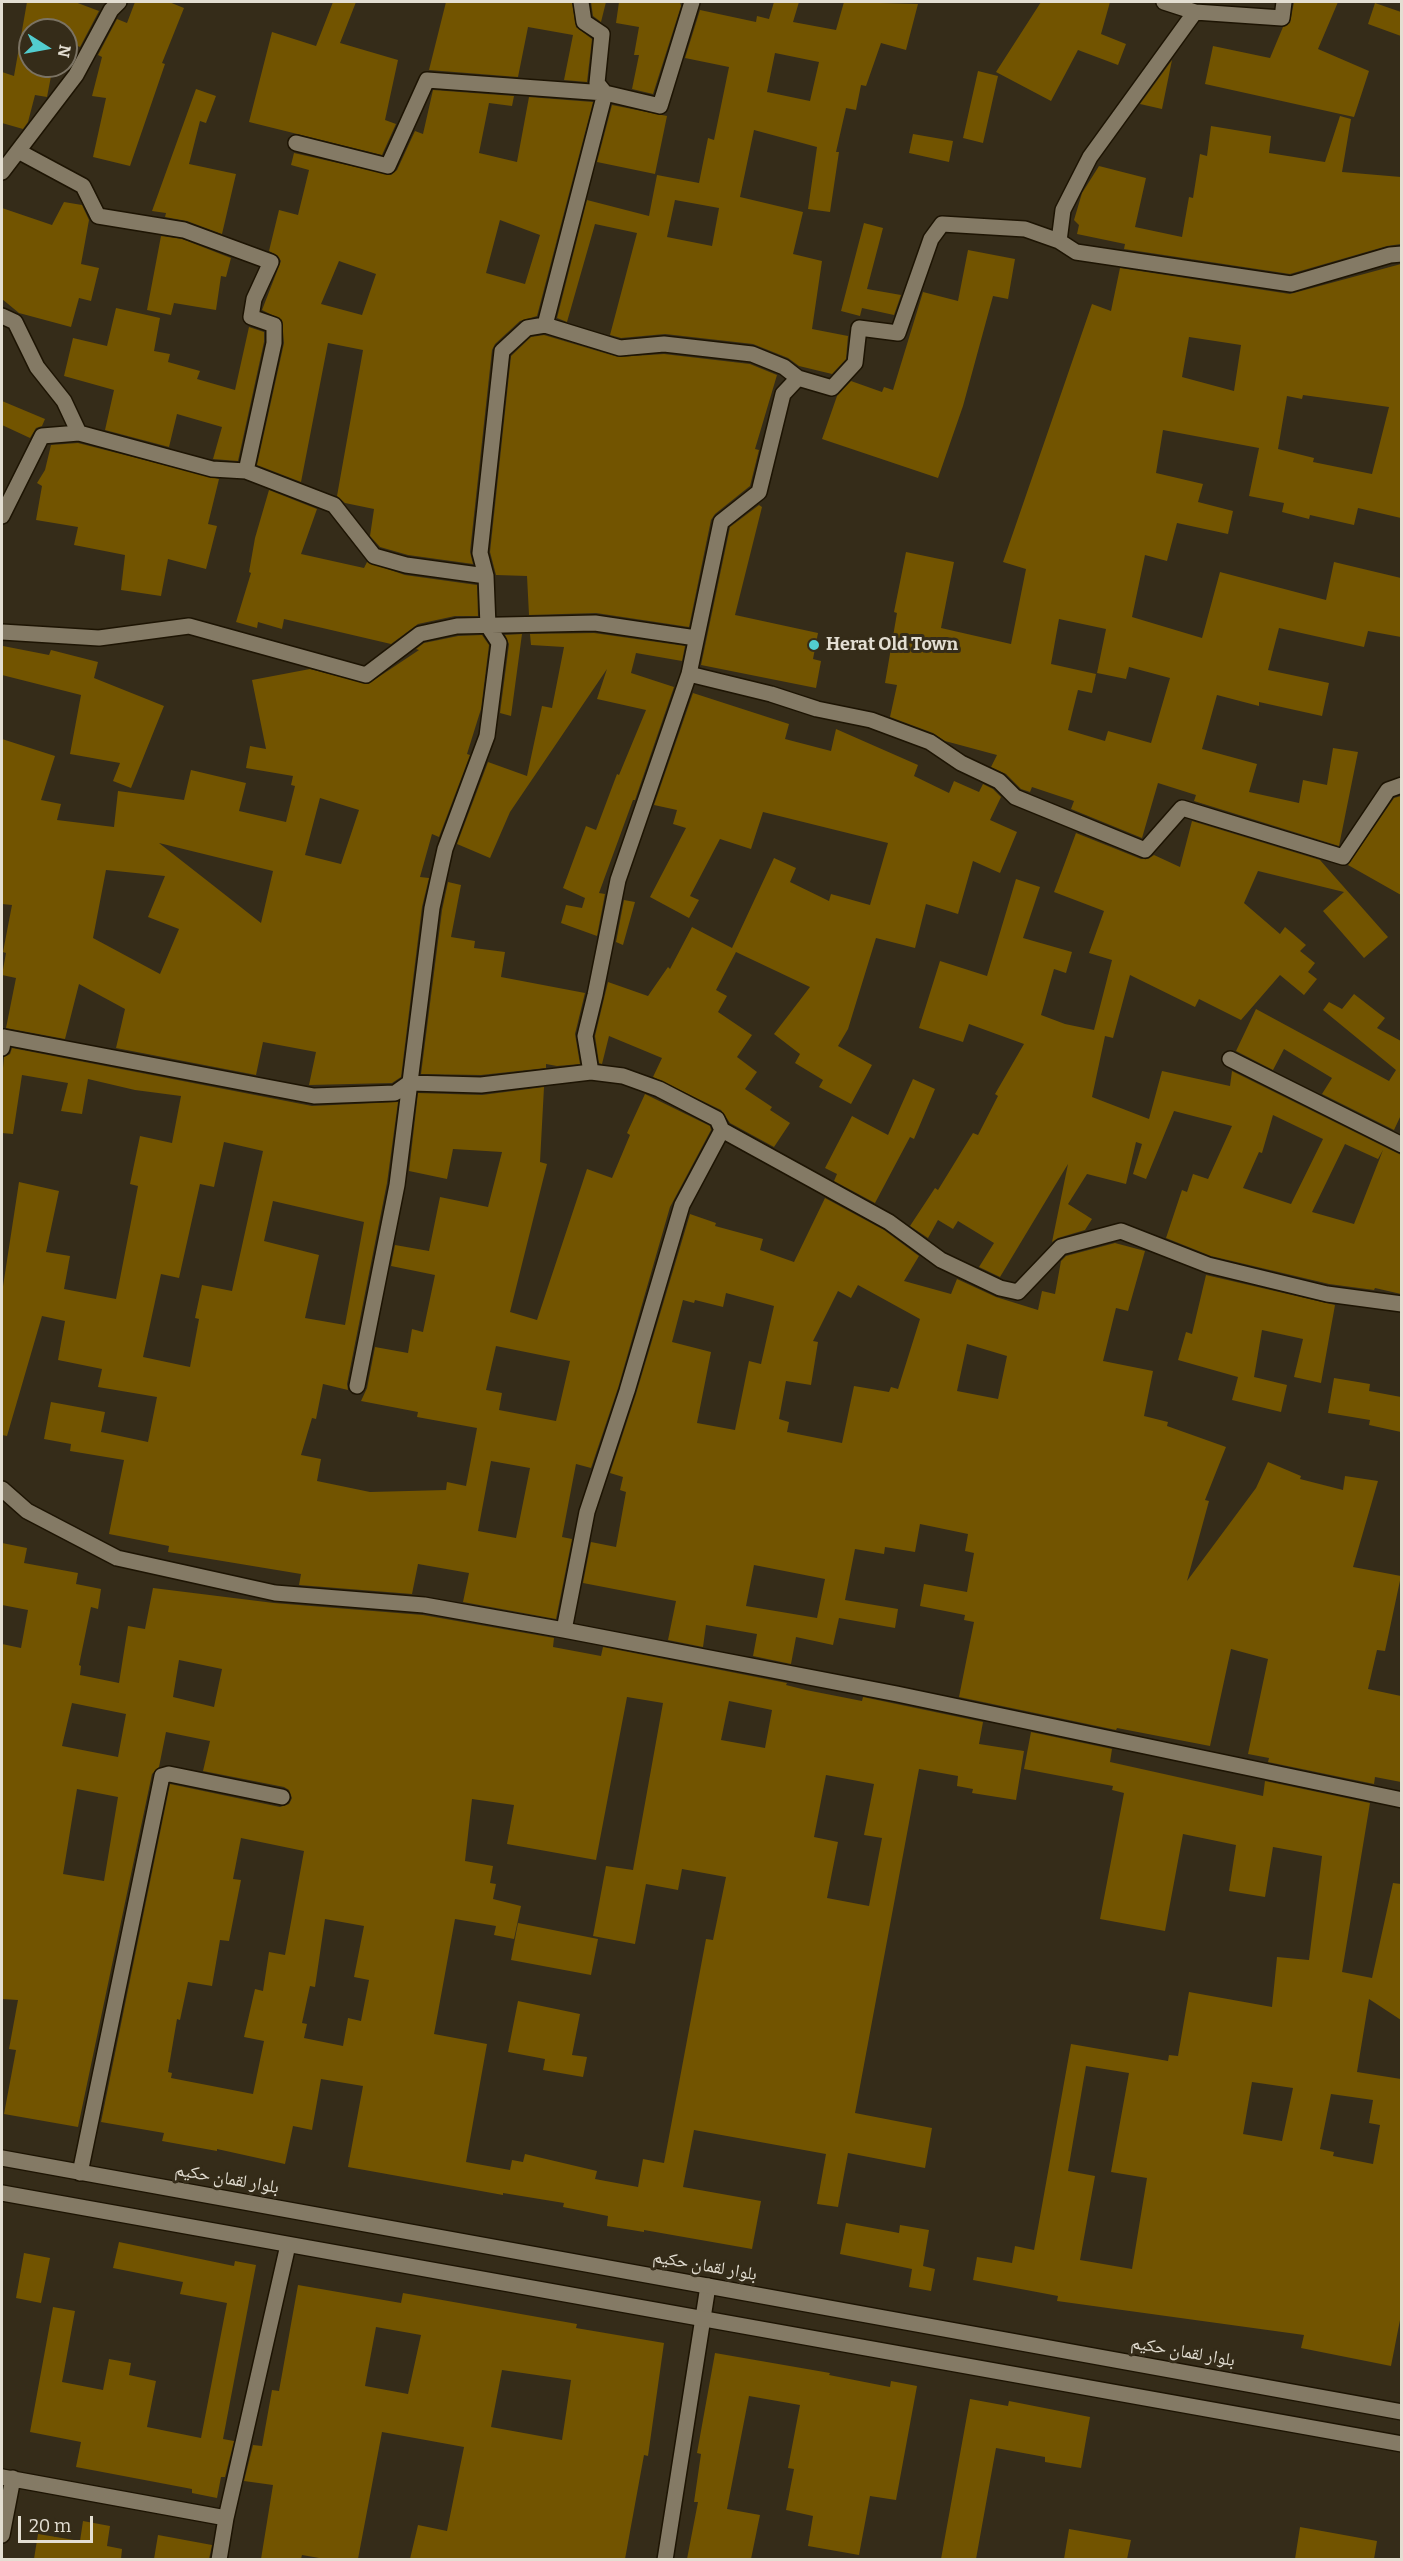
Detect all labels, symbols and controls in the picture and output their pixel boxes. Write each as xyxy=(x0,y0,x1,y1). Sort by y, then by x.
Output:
north arrow xyxy=(18,18,78,78)
text: N xyxy=(54,43,75,59)
place label: Herat Old Town xyxy=(826,634,958,656)
marker: Herat Old Town xyxy=(807,638,821,652)
street label: بلوار لقمان حکیم xyxy=(173,2159,281,2199)
street label: بلوار لقمان حکیم xyxy=(651,2246,759,2286)
street label: بلوار لقمان حکیم xyxy=(1129,2332,1237,2372)
scale bar xyxy=(21,2504,96,2542)
text: 20 m xyxy=(29,2515,71,2537)

